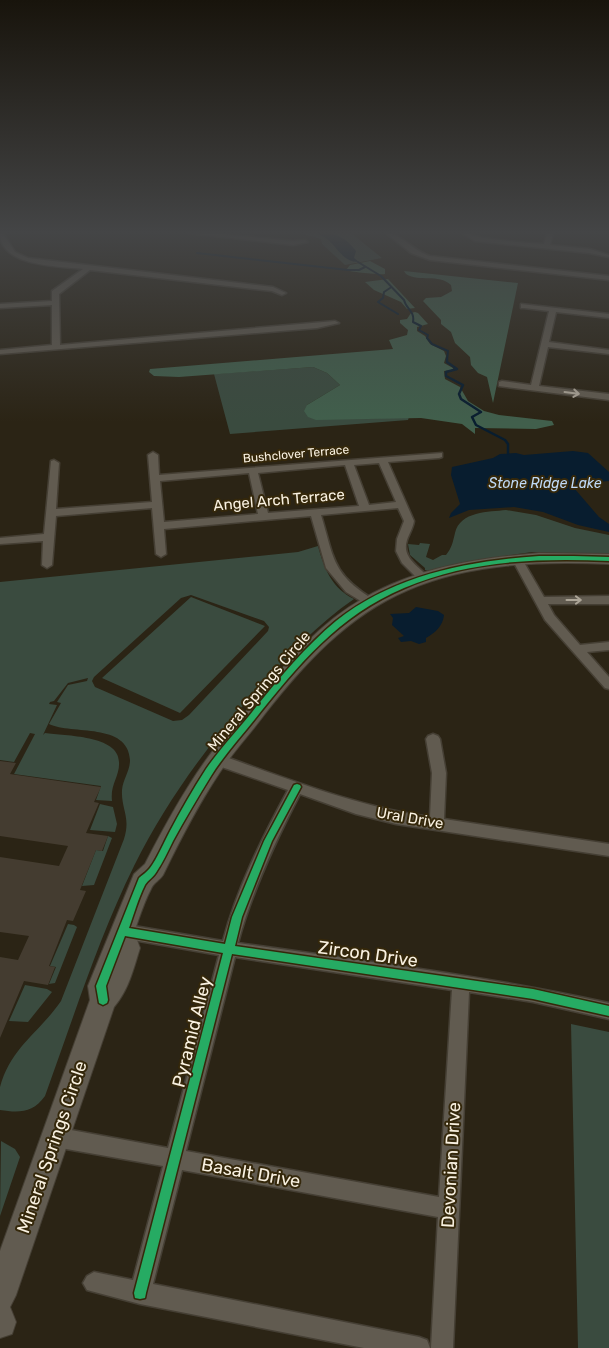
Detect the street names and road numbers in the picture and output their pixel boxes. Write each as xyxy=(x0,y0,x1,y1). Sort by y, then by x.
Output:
street label: Bushclover Terrace xyxy=(242,442,350,466)
street label: Angel Arch Terrace xyxy=(213,485,345,515)
street label: Mineral Springs Circle xyxy=(204,627,314,755)
street label: Ural Drive xyxy=(375,803,445,833)
street label: Zircon Drive xyxy=(317,936,419,972)
street label: Pyramid Alley xyxy=(168,974,216,1090)
street label: Mineral Springs Circle xyxy=(12,1058,92,1236)
street label: Devonian Drive xyxy=(437,1102,465,1228)
street label: Basalt Drive xyxy=(200,1153,302,1193)

